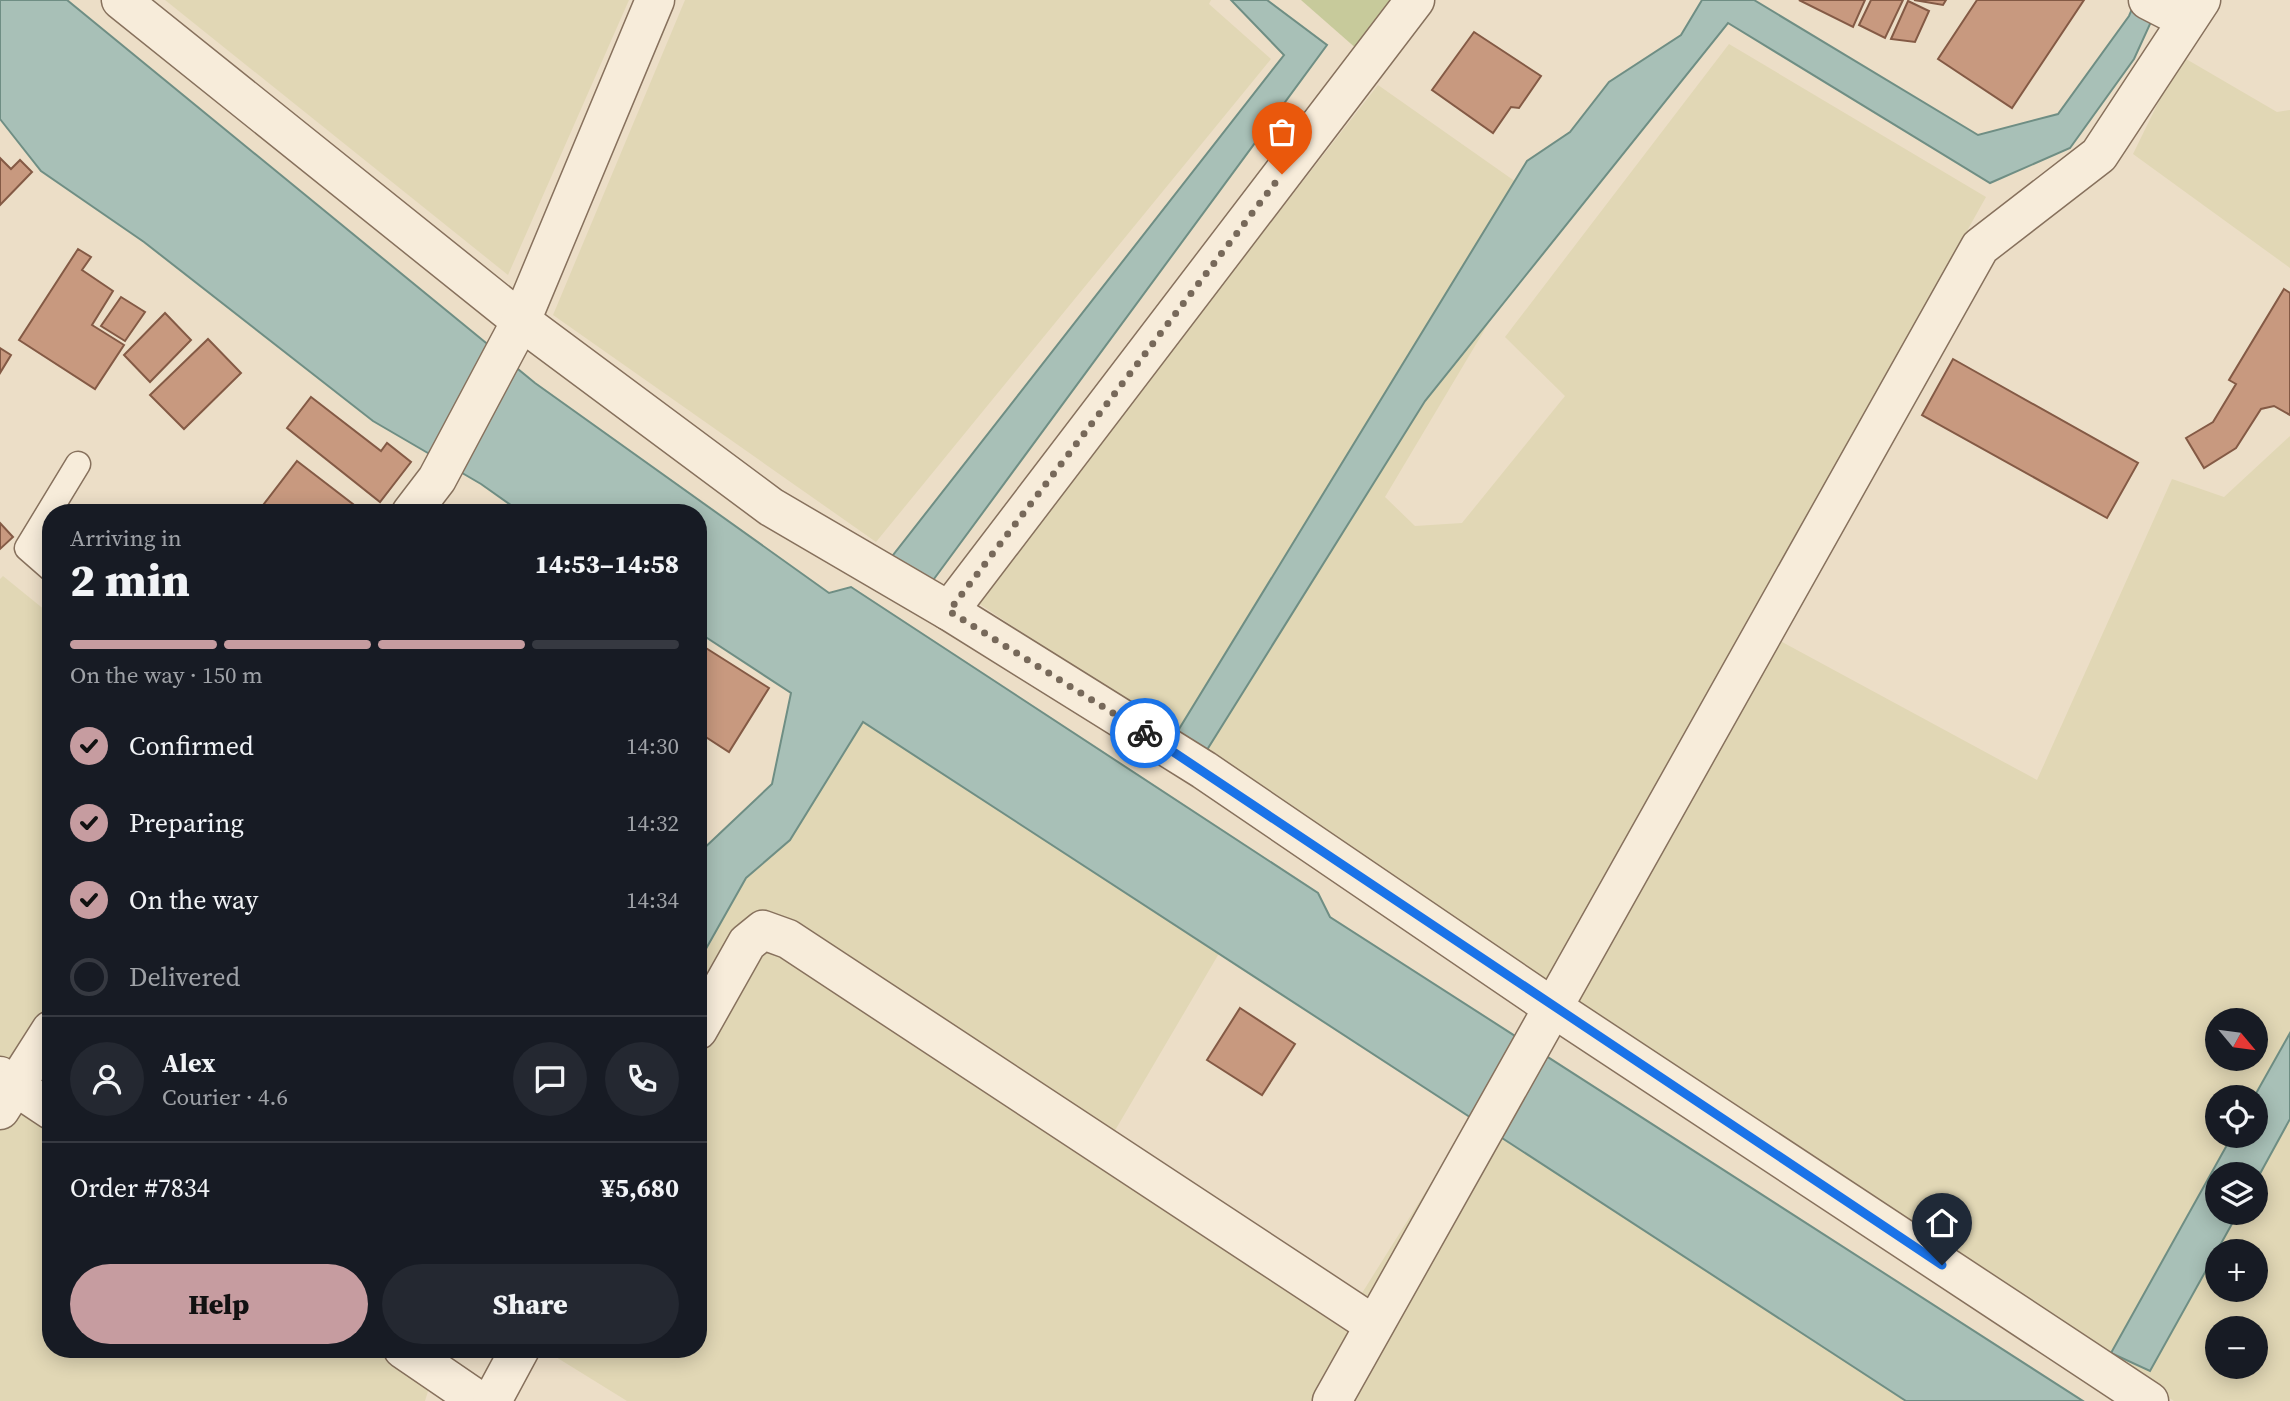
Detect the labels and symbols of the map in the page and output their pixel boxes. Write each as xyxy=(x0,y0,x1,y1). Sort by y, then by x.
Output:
pin xyxy=(1252,102,1312,174)
courier xyxy=(1110,698,1180,768)
north arrow xyxy=(2205,1008,2268,1071)
pin xyxy=(1912,1193,1972,1265)

